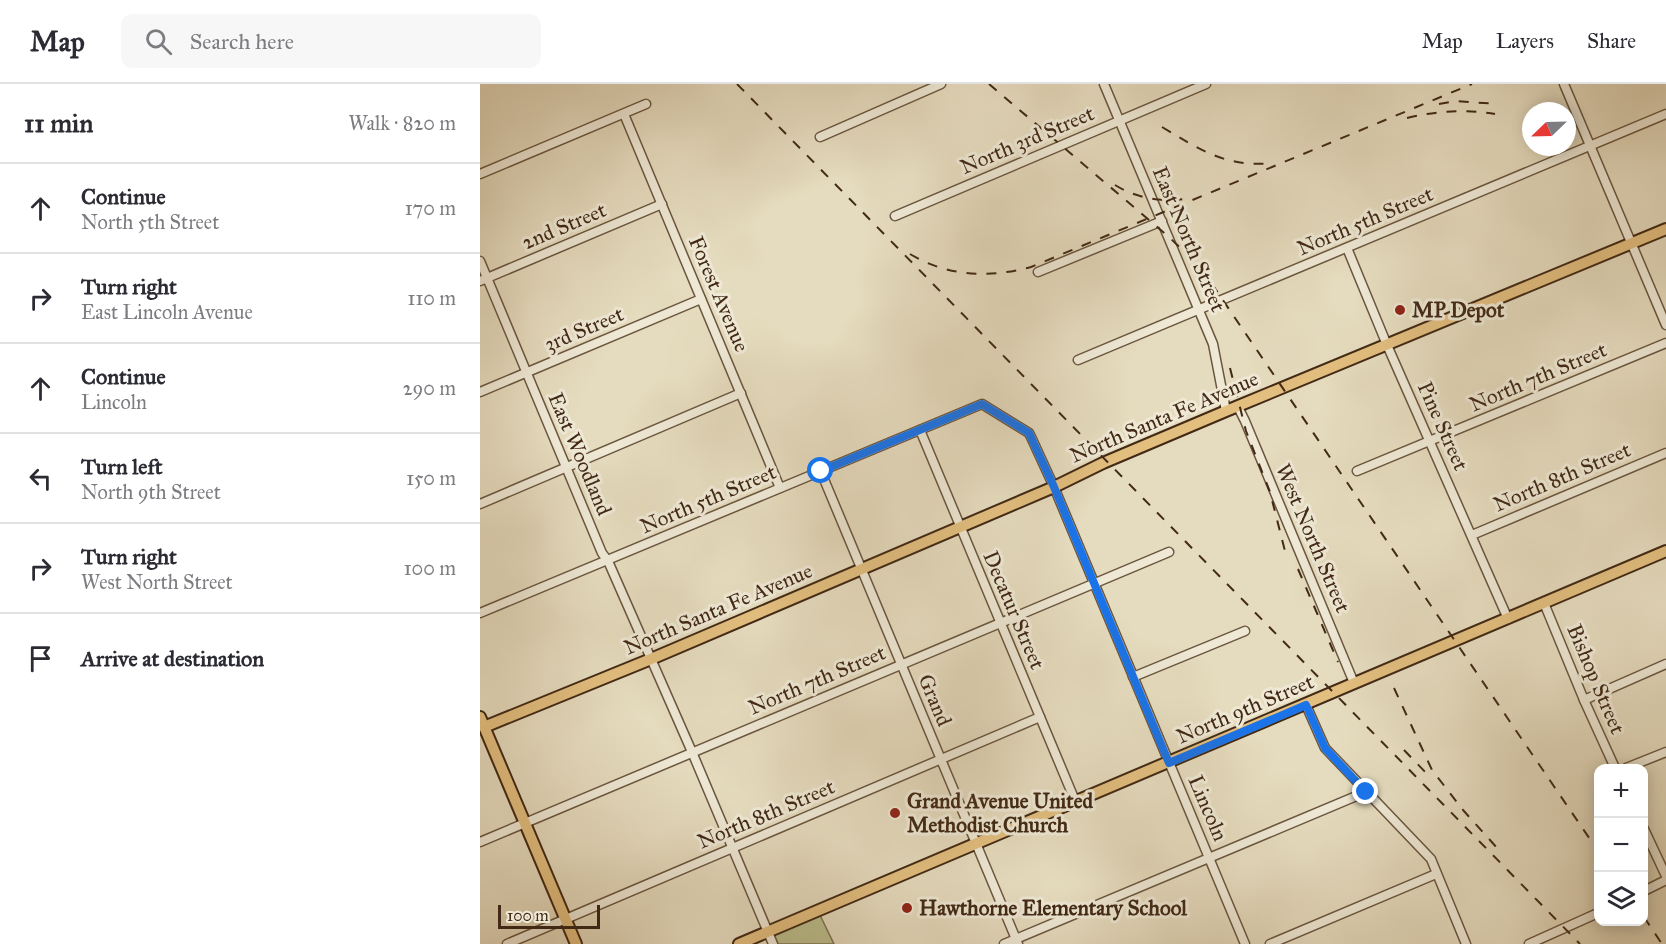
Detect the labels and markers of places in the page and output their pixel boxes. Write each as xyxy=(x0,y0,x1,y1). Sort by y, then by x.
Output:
place label: MP Depot xyxy=(1412,297,1505,323)
marker: MP Depot xyxy=(1393,303,1407,317)
place label: Grand Avenue United Methodist Church xyxy=(907,788,1093,838)
marker: Grand Avenue United Methodist Church xyxy=(888,806,902,820)
place label: Hawthorne Elementary School xyxy=(919,895,1188,921)
marker: Hawthorne Elementary School xyxy=(900,901,914,915)

